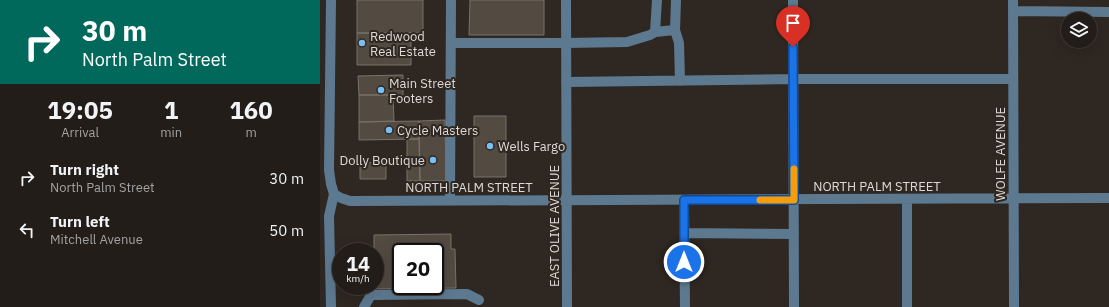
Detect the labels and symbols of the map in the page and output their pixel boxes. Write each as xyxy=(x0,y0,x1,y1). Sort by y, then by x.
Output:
pin xyxy=(776,6,810,47)
place label: Redwood Real Estate xyxy=(370,28,436,60)
marker: Redwood Real Estate xyxy=(357,38,367,48)
place label: Main Street Footers xyxy=(389,75,456,107)
marker: Main Street Footers xyxy=(376,85,386,95)
street label: WOLFE AVENUE xyxy=(992,107,1009,201)
place label: Cycle Masters xyxy=(397,122,478,139)
marker: Cycle Masters xyxy=(384,125,394,135)
place label: Wells Fargo xyxy=(498,138,565,155)
marker: Wells Fargo xyxy=(485,141,495,151)
place label: Dolly Boutique xyxy=(340,152,425,169)
marker: Dolly Boutique xyxy=(428,155,438,165)
street label: EAST OLIVE AVENUE xyxy=(546,165,563,287)
street label: NORTH PALM STREET xyxy=(813,178,941,195)
street label: NORTH PALM STREET xyxy=(405,179,533,196)
position arrow xyxy=(663,241,705,283)
speed limit sign: 20 xyxy=(392,243,444,295)

